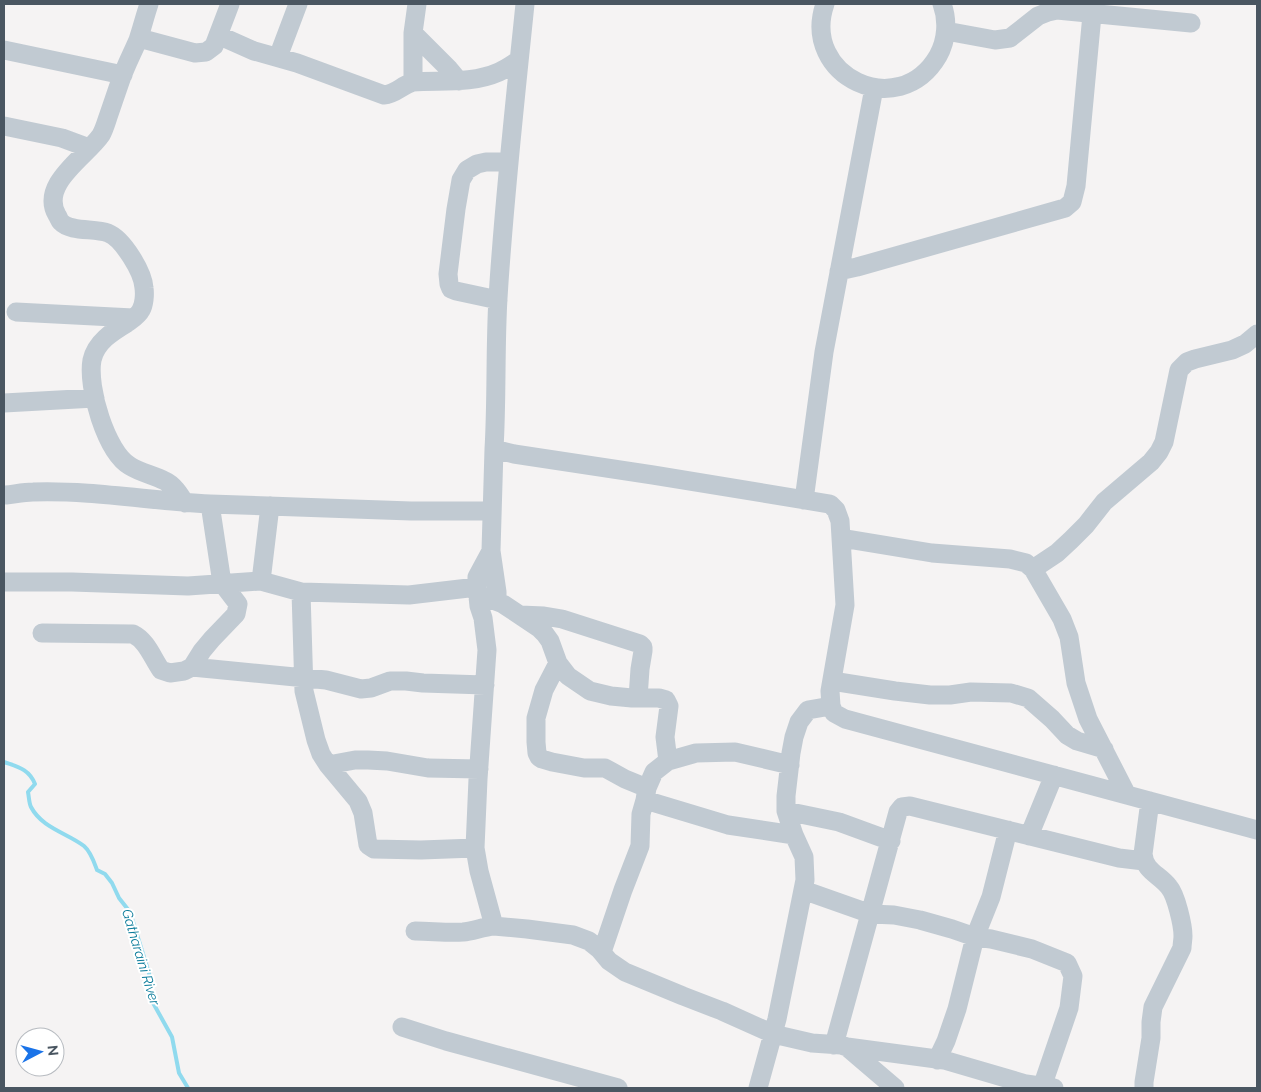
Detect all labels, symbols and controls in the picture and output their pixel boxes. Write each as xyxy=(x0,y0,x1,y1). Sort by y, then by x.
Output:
water label: Gatharaini River xyxy=(119,907,164,1008)
north arrow xyxy=(15,1027,65,1077)
text: N xyxy=(44,1044,61,1057)

